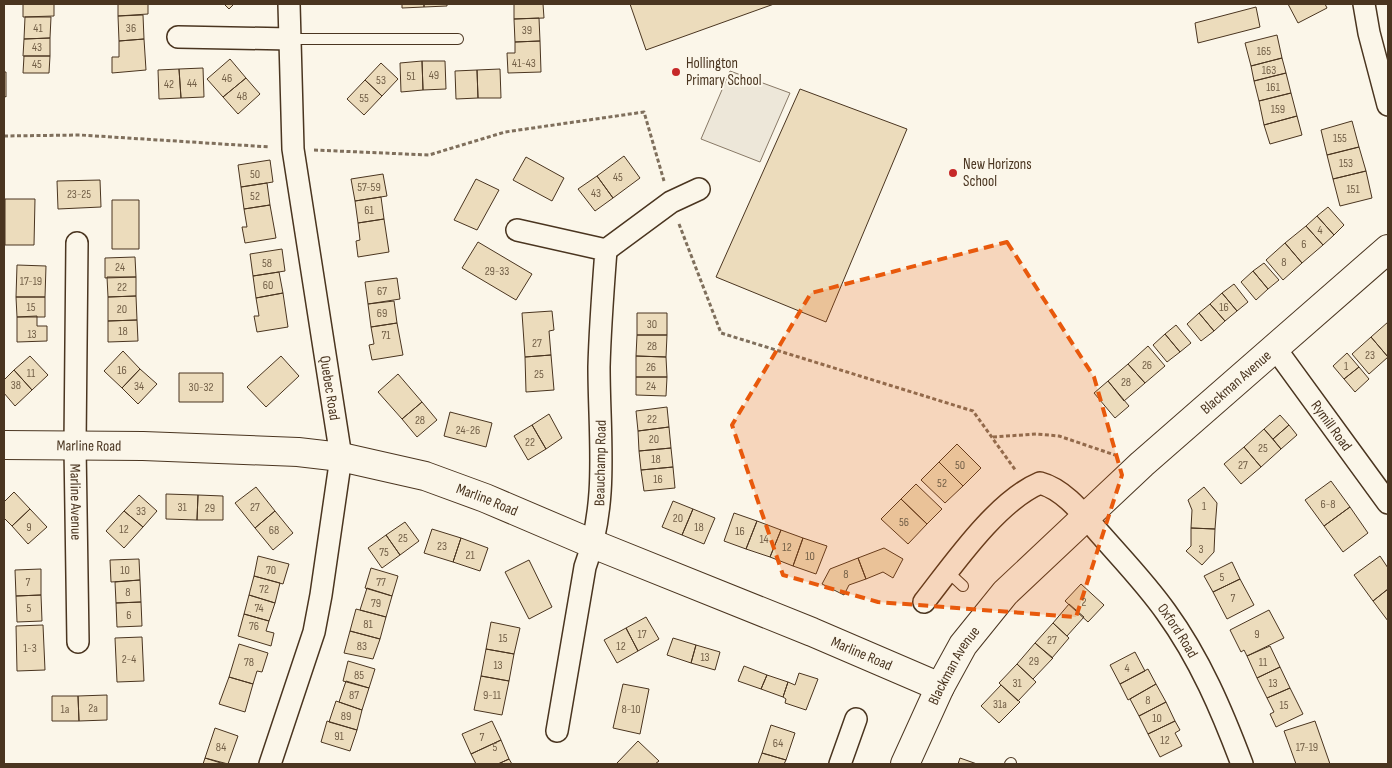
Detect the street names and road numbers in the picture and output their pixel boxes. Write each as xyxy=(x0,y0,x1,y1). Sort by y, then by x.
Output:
street label: Blackman Avenue xyxy=(1197,346,1275,419)
street label: Quebec Road xyxy=(315,354,344,422)
street label: Rymill Road xyxy=(1306,397,1356,455)
street label: Beauchamp Road xyxy=(590,420,611,506)
street label: Marline Road xyxy=(57,436,121,456)
street label: Marline Avenue xyxy=(65,464,85,540)
street label: Marline Road xyxy=(454,479,521,521)
street label: Oxford Road xyxy=(1153,600,1202,661)
street label: Blackman Avenue xyxy=(924,623,984,708)
street label: Marline Road xyxy=(828,632,895,675)

